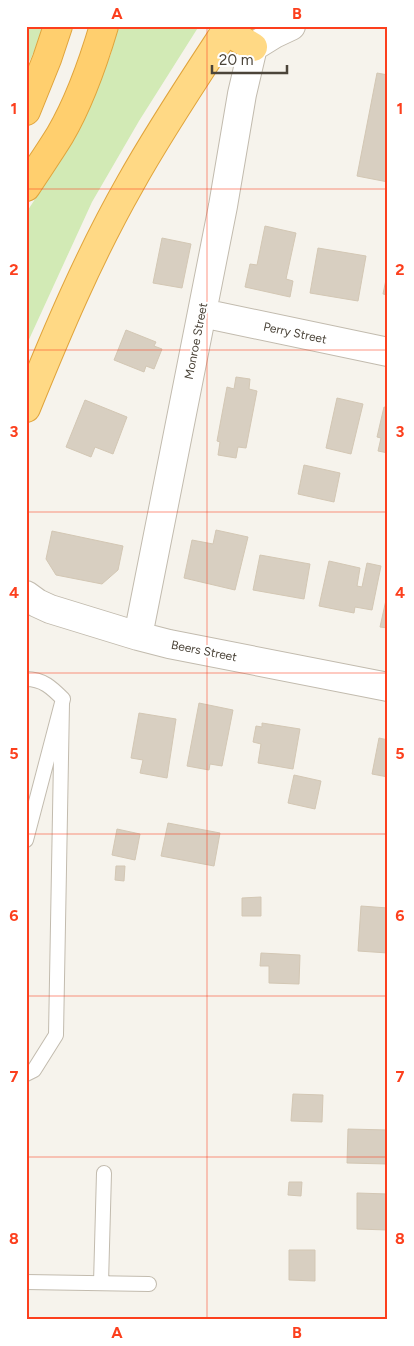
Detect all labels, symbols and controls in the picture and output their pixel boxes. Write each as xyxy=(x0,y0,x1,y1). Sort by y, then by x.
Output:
text: A xyxy=(111,4,123,23)
text: B xyxy=(292,4,302,23)
scale bar xyxy=(212,42,286,74)
text: 20 m xyxy=(219,51,253,69)
text: 1 xyxy=(11,99,17,118)
text: 1 xyxy=(397,99,403,118)
text: 2 xyxy=(9,260,19,279)
text: 2 xyxy=(395,260,405,279)
street label: Monroe Street xyxy=(182,301,210,381)
street label: Perry Street xyxy=(262,319,328,347)
text: 3 xyxy=(10,422,19,441)
text: 3 xyxy=(396,422,405,441)
text: 4 xyxy=(9,583,19,602)
text: 4 xyxy=(395,583,405,602)
street label: Beers Street xyxy=(170,638,238,664)
text: 5 xyxy=(9,744,19,763)
text: 5 xyxy=(395,744,405,763)
text: 6 xyxy=(9,906,19,925)
text: 6 xyxy=(395,906,405,925)
text: 7 xyxy=(10,1067,19,1086)
text: 7 xyxy=(396,1067,405,1086)
text: 8 xyxy=(9,1229,19,1248)
text: 8 xyxy=(395,1229,405,1248)
text: A xyxy=(111,1323,123,1342)
text: B xyxy=(292,1323,302,1342)

